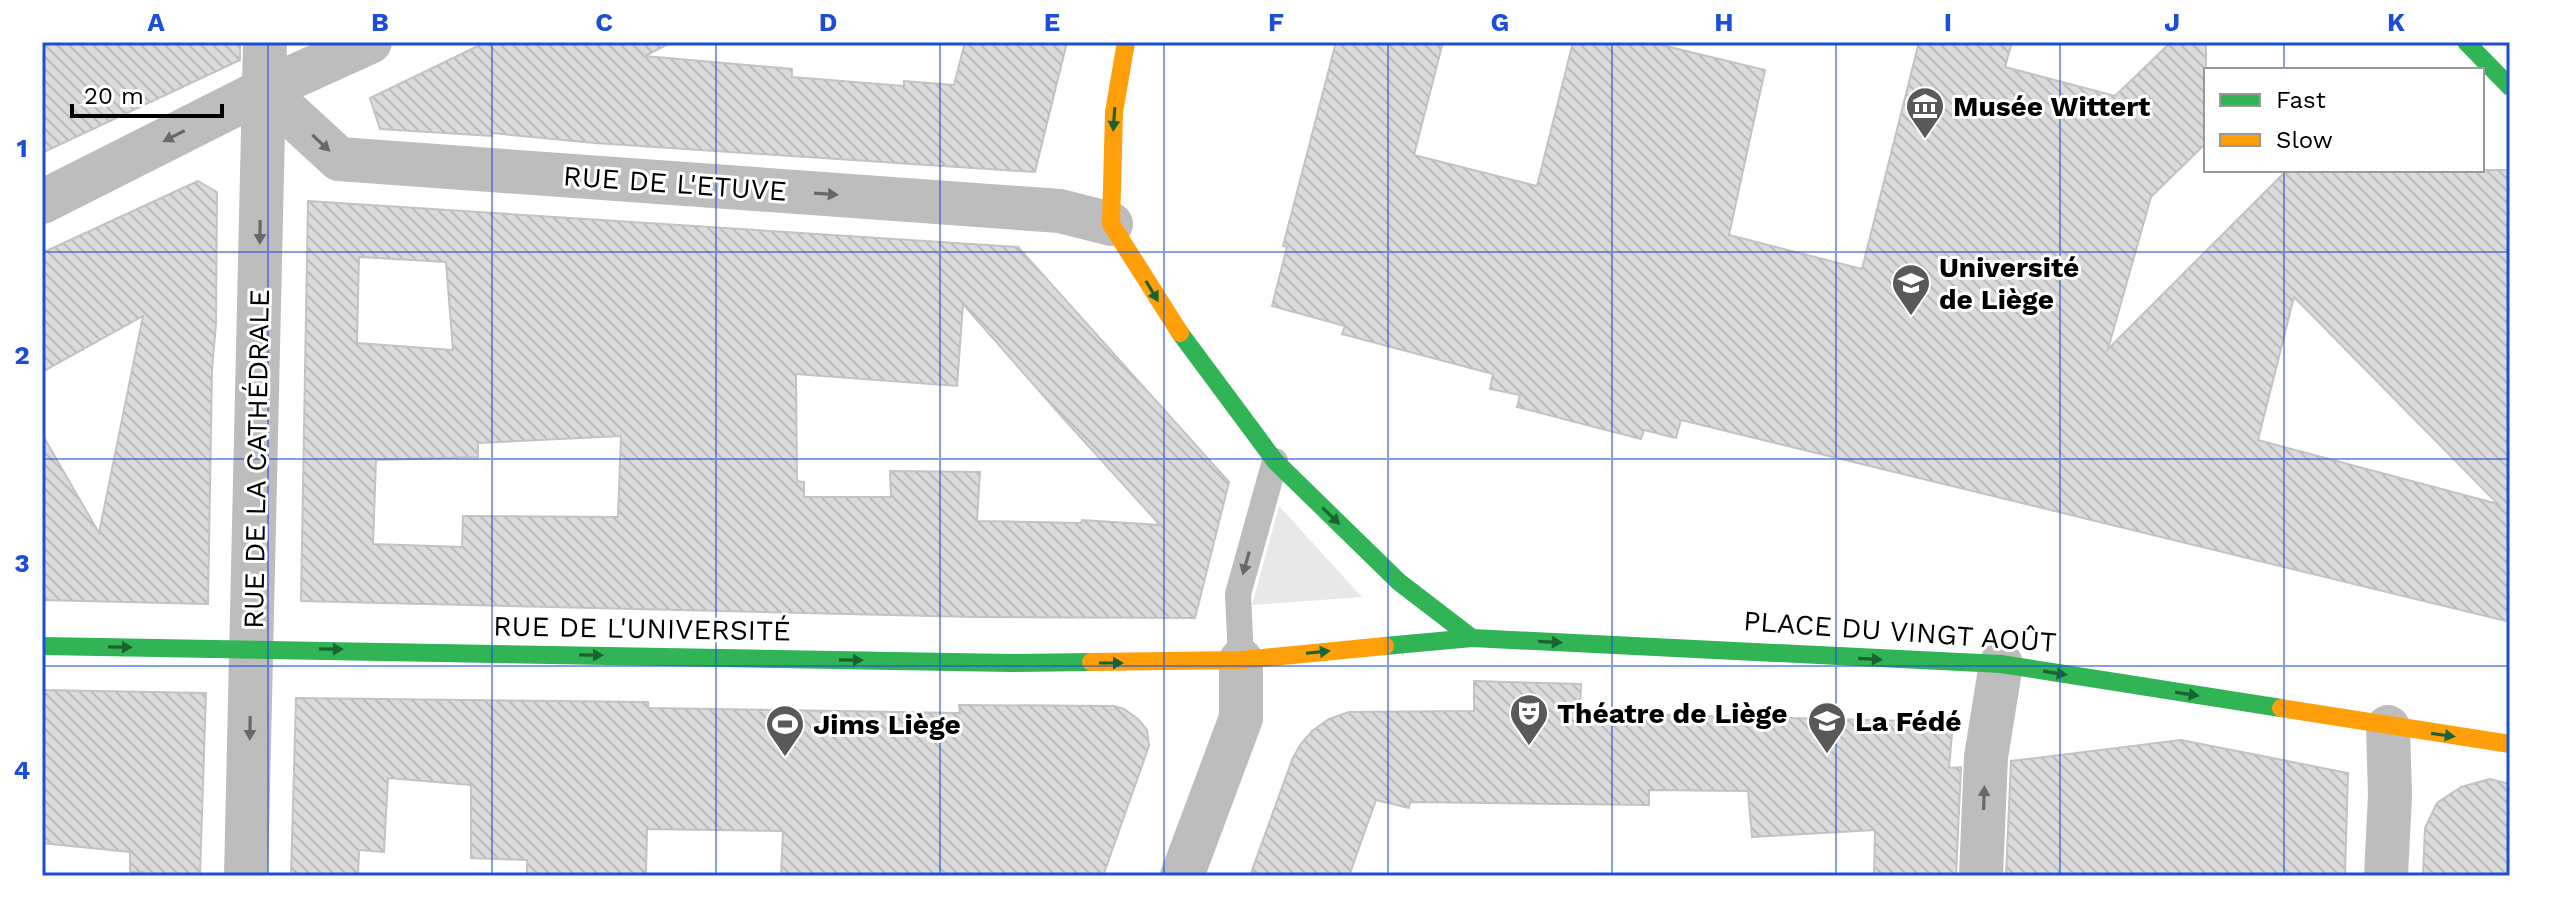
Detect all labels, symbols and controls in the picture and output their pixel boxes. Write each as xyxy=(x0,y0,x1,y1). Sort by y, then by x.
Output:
text: A xyxy=(147,7,165,37)
text: B xyxy=(371,7,389,37)
text: C xyxy=(595,7,613,37)
text: D xyxy=(819,7,837,37)
text: E xyxy=(1044,7,1060,37)
text: F xyxy=(1268,7,1284,37)
text: G xyxy=(1491,7,1509,37)
text: H xyxy=(1714,7,1734,37)
text: I xyxy=(1944,7,1952,37)
text: J xyxy=(2164,7,2180,37)
text: K xyxy=(2387,7,2405,37)
scale bar xyxy=(72,68,222,118)
legend xyxy=(2204,68,2484,172)
text: 20 m xyxy=(84,82,144,110)
museum icon: Musée Wittert xyxy=(1904,85,1946,140)
text: Fast xyxy=(2276,86,2326,114)
place label: Musée Wittert xyxy=(1953,90,2150,123)
one-way arrow xyxy=(1107,107,1120,132)
text: Slow xyxy=(2276,126,2333,154)
one-way arrow xyxy=(162,129,185,143)
text: 1 xyxy=(16,133,28,163)
one-way arrow xyxy=(312,133,331,151)
street label: RUE DE L'ETUVE xyxy=(562,159,788,208)
one-way arrow xyxy=(814,188,839,201)
one-way arrow xyxy=(254,220,266,245)
place label: Université de Liège xyxy=(1939,251,2079,316)
school or university icon: Université de Liège xyxy=(1890,262,1932,317)
one-way arrow xyxy=(1145,280,1159,302)
street label: RUE DE LA CATHÉDRALE xyxy=(237,289,276,629)
text: 2 xyxy=(14,340,30,370)
one-way arrow xyxy=(1321,506,1340,525)
text: 3 xyxy=(14,548,30,578)
one-way arrow xyxy=(1240,551,1252,576)
street label: PLACE DU VINGT AOÛT xyxy=(1742,604,2058,659)
street label: RUE DE L'UNIVERSITÉ xyxy=(493,609,791,648)
one-way arrow xyxy=(1538,636,1563,649)
one-way arrow xyxy=(108,641,133,654)
one-way arrow xyxy=(319,643,344,656)
one-way arrow xyxy=(1306,645,1331,658)
one-way arrow xyxy=(579,648,604,661)
one-way arrow xyxy=(839,653,864,666)
one-way arrow xyxy=(1858,653,1883,666)
one-way arrow xyxy=(1099,657,1124,669)
one-way arrow xyxy=(2043,667,2068,680)
one-way arrow xyxy=(2174,688,2199,701)
theatre icon: Théatre de Liège xyxy=(1508,692,1550,747)
place label: Théatre de Liège xyxy=(1557,697,1788,730)
school or university icon: La Fédé xyxy=(1806,700,1848,755)
sports icon: Jims Liège xyxy=(764,703,806,758)
place label: La Fédé xyxy=(1855,705,1962,738)
place label: Jims Liège xyxy=(813,708,961,741)
one-way arrow xyxy=(243,716,256,741)
one-way arrow xyxy=(2431,729,2456,742)
text: 4 xyxy=(14,755,31,785)
one-way arrow xyxy=(1977,785,1990,810)

